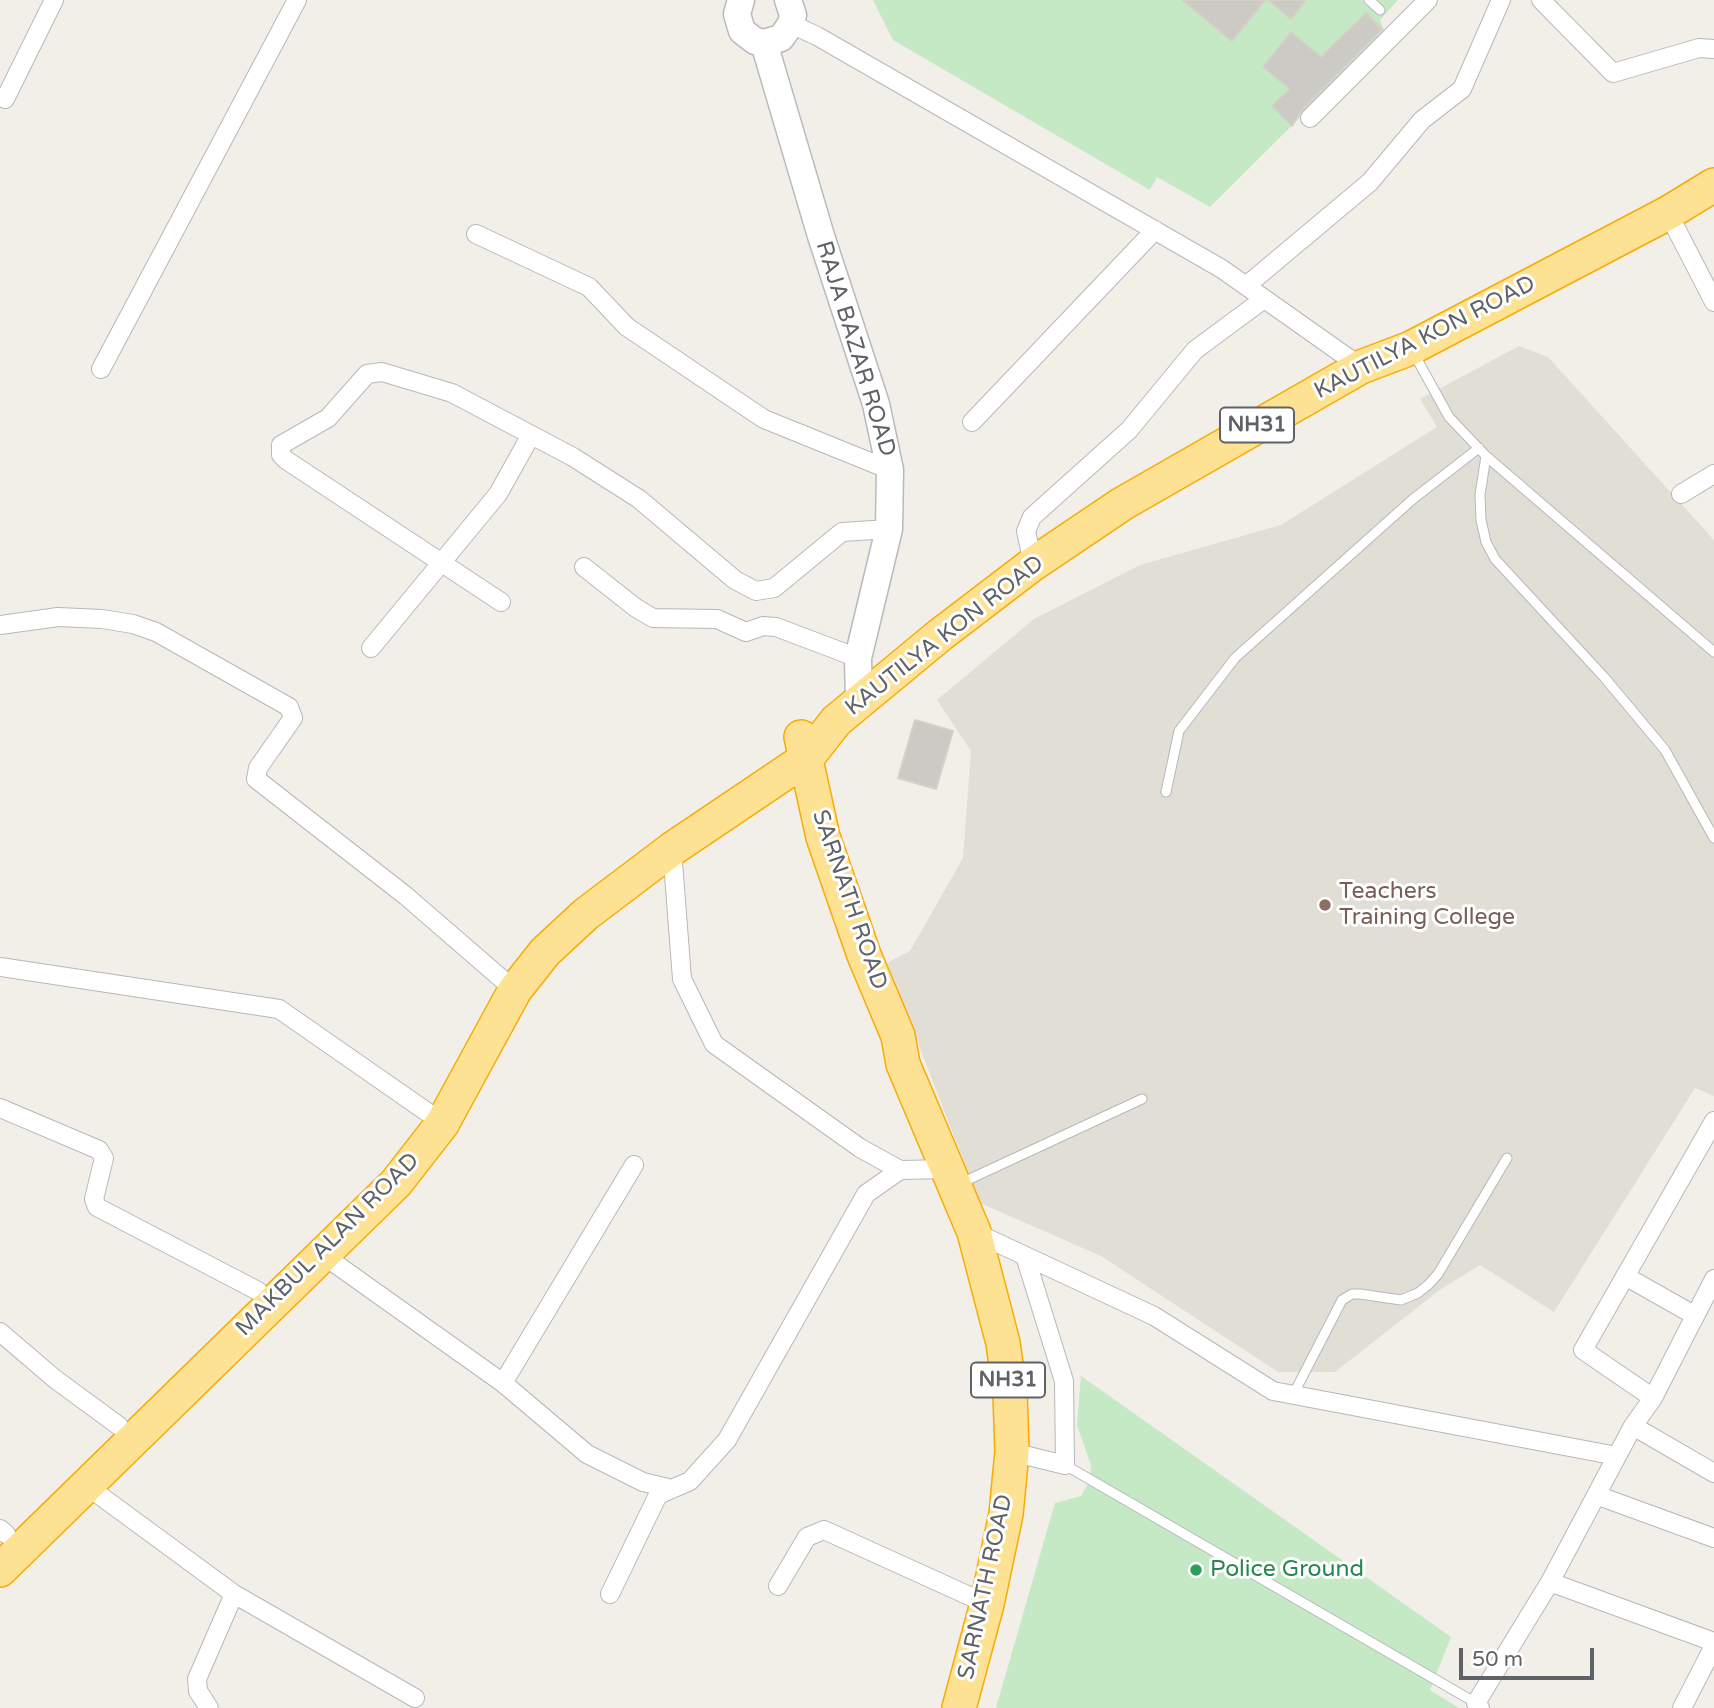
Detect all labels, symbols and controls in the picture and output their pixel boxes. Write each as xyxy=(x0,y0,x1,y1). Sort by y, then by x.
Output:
street label: RAJA BAZAR ROAD xyxy=(809,238,901,460)
street label: KAUTILYA KON ROAD xyxy=(1310,270,1540,406)
road number: NH31 xyxy=(1220,408,1294,442)
street label: KAUTILYA KON ROAD xyxy=(840,550,1050,722)
street label: SARNATH ROAD xyxy=(805,806,893,994)
place label: Teachers Training College xyxy=(1339,878,1515,932)
marker: Teachers Training College xyxy=(1317,897,1333,913)
street label: MAKBUL ALAN ROAD xyxy=(231,1148,425,1342)
road number: NH31 xyxy=(971,1362,1045,1398)
street label: SARNATH ROAD xyxy=(953,1492,1019,1682)
place label: Police Ground xyxy=(1210,1556,1364,1584)
marker: Police Ground xyxy=(1188,1562,1204,1578)
scale bar xyxy=(1462,1634,1597,1678)
text: 50 m xyxy=(1472,1647,1523,1672)

